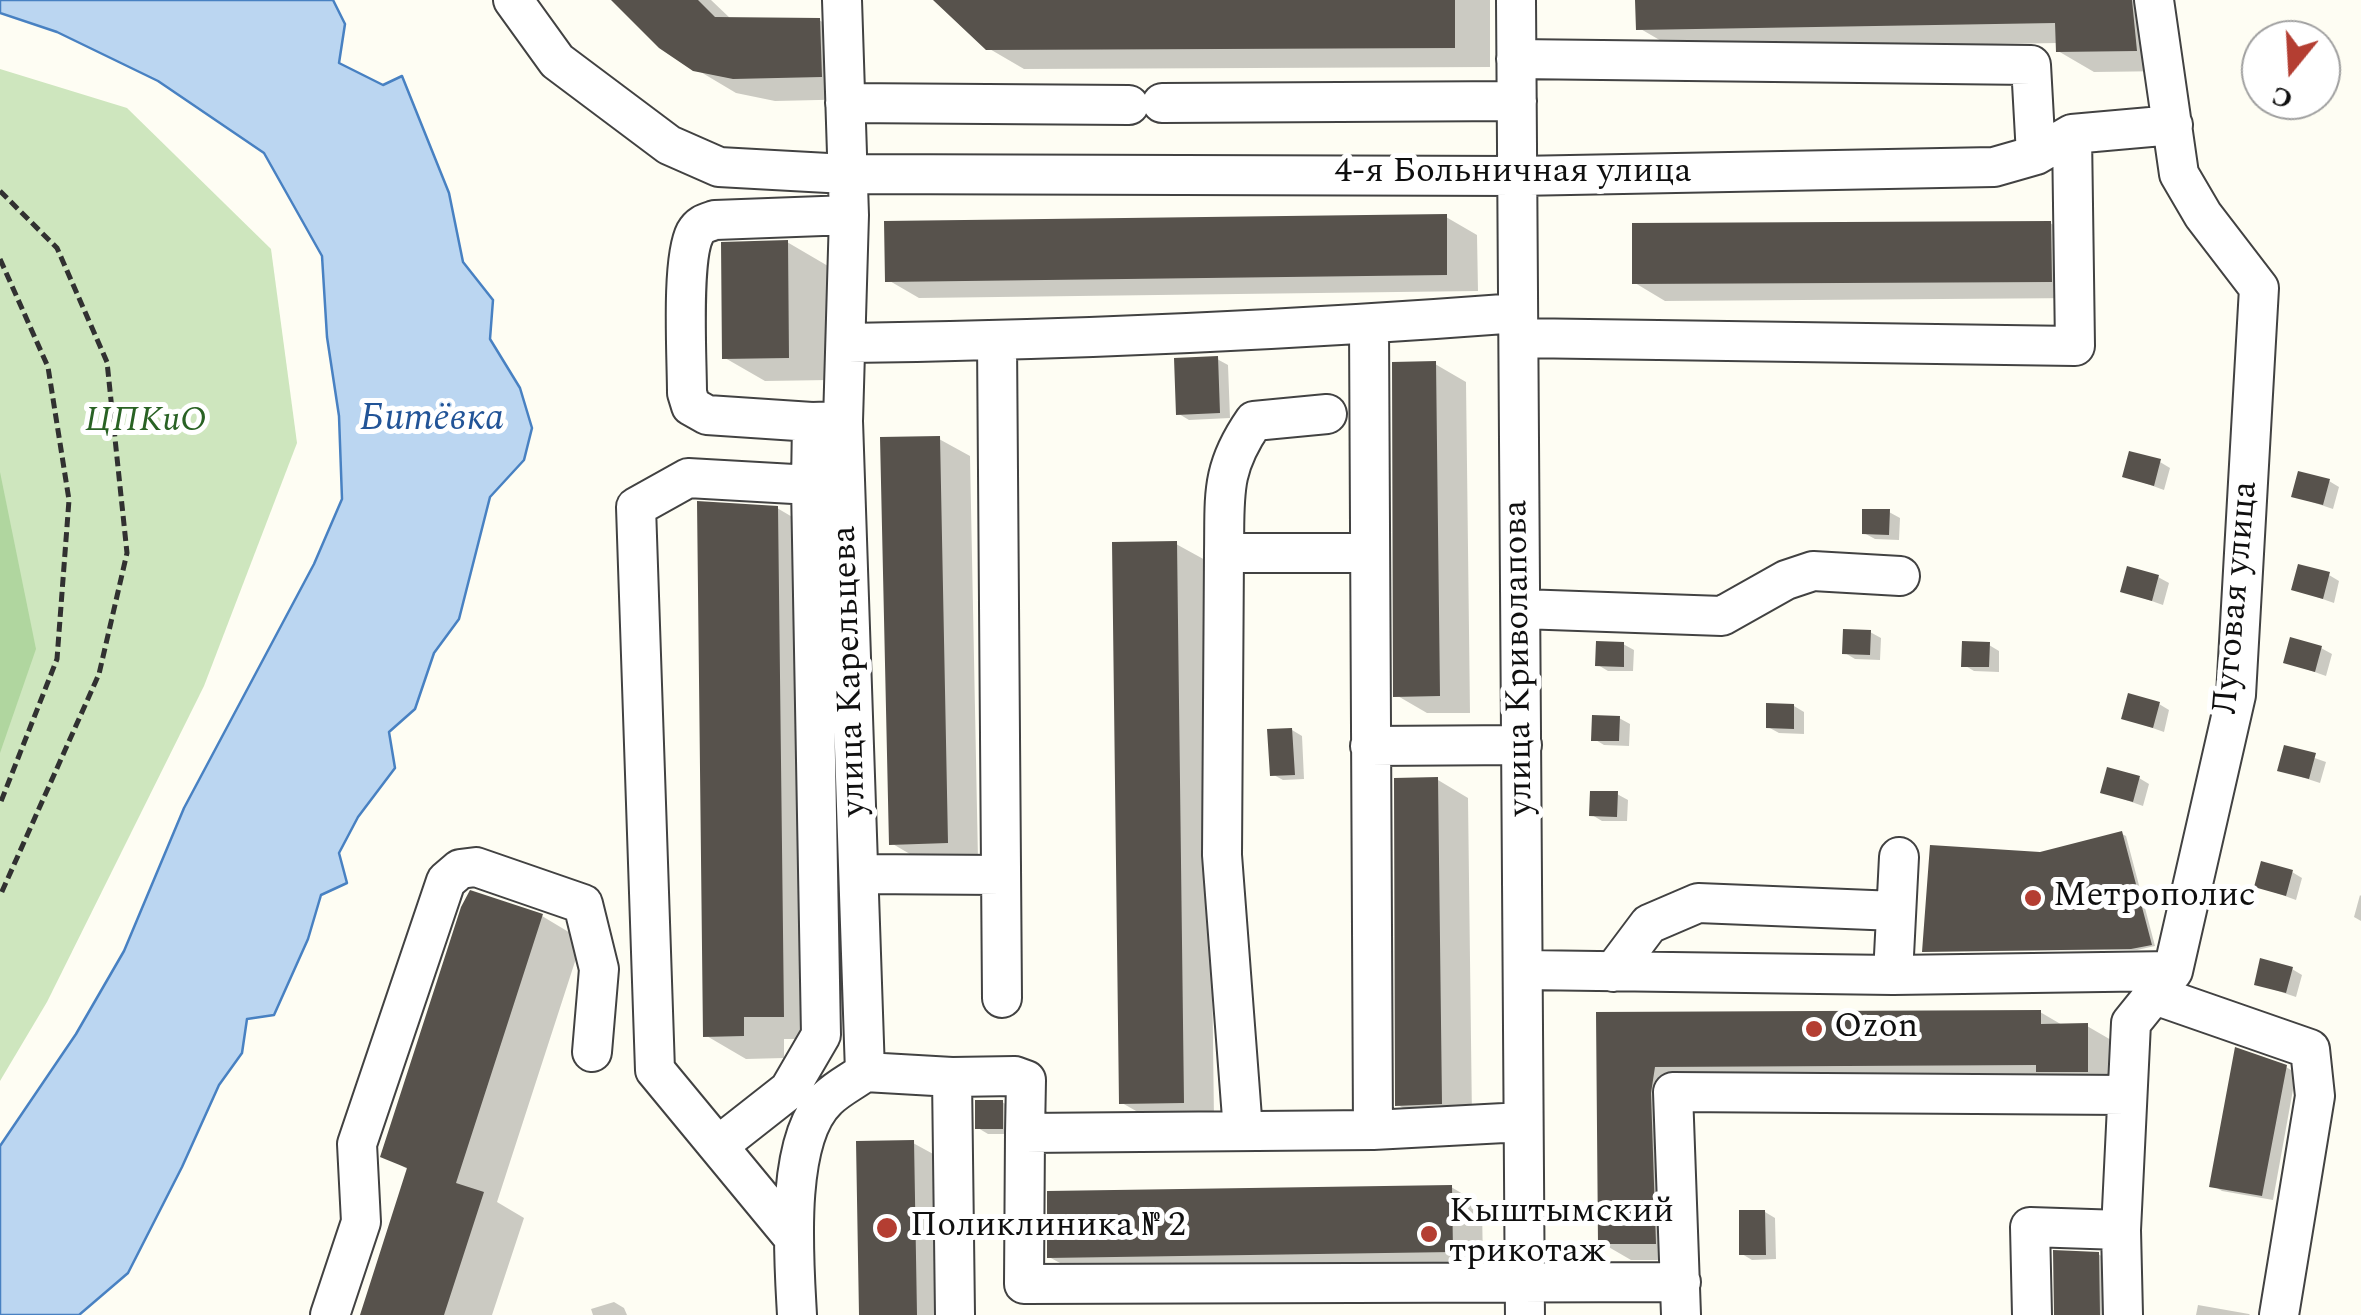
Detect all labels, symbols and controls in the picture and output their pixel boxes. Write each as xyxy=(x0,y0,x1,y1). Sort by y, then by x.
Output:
north arrow xyxy=(2241,20,2341,120)
text: С xyxy=(2266,74,2298,121)
street label: 4-я Больничная улица xyxy=(1334,153,1692,195)
water label: Битёвка xyxy=(360,399,504,445)
park label: ЦПКиО xyxy=(85,402,207,444)
street label: Луговая улица xyxy=(2207,479,2269,717)
street label: улица Криволапова xyxy=(1497,499,1545,817)
street label: улица Карельцева xyxy=(826,525,878,817)
place label: Метрополис xyxy=(2053,877,2256,919)
marker: Метрополис xyxy=(2022,887,2044,909)
place label: Ozon xyxy=(1834,1008,1918,1050)
marker: Ozon xyxy=(1803,1018,1825,1040)
place label: Кыштымский трикотаж xyxy=(1449,1193,1674,1275)
place label: Поликлиника № 2 xyxy=(910,1207,1186,1249)
marker: Поликлиника № 2 xyxy=(874,1215,900,1241)
marker: Кыштымский трикотаж xyxy=(1418,1223,1440,1245)

